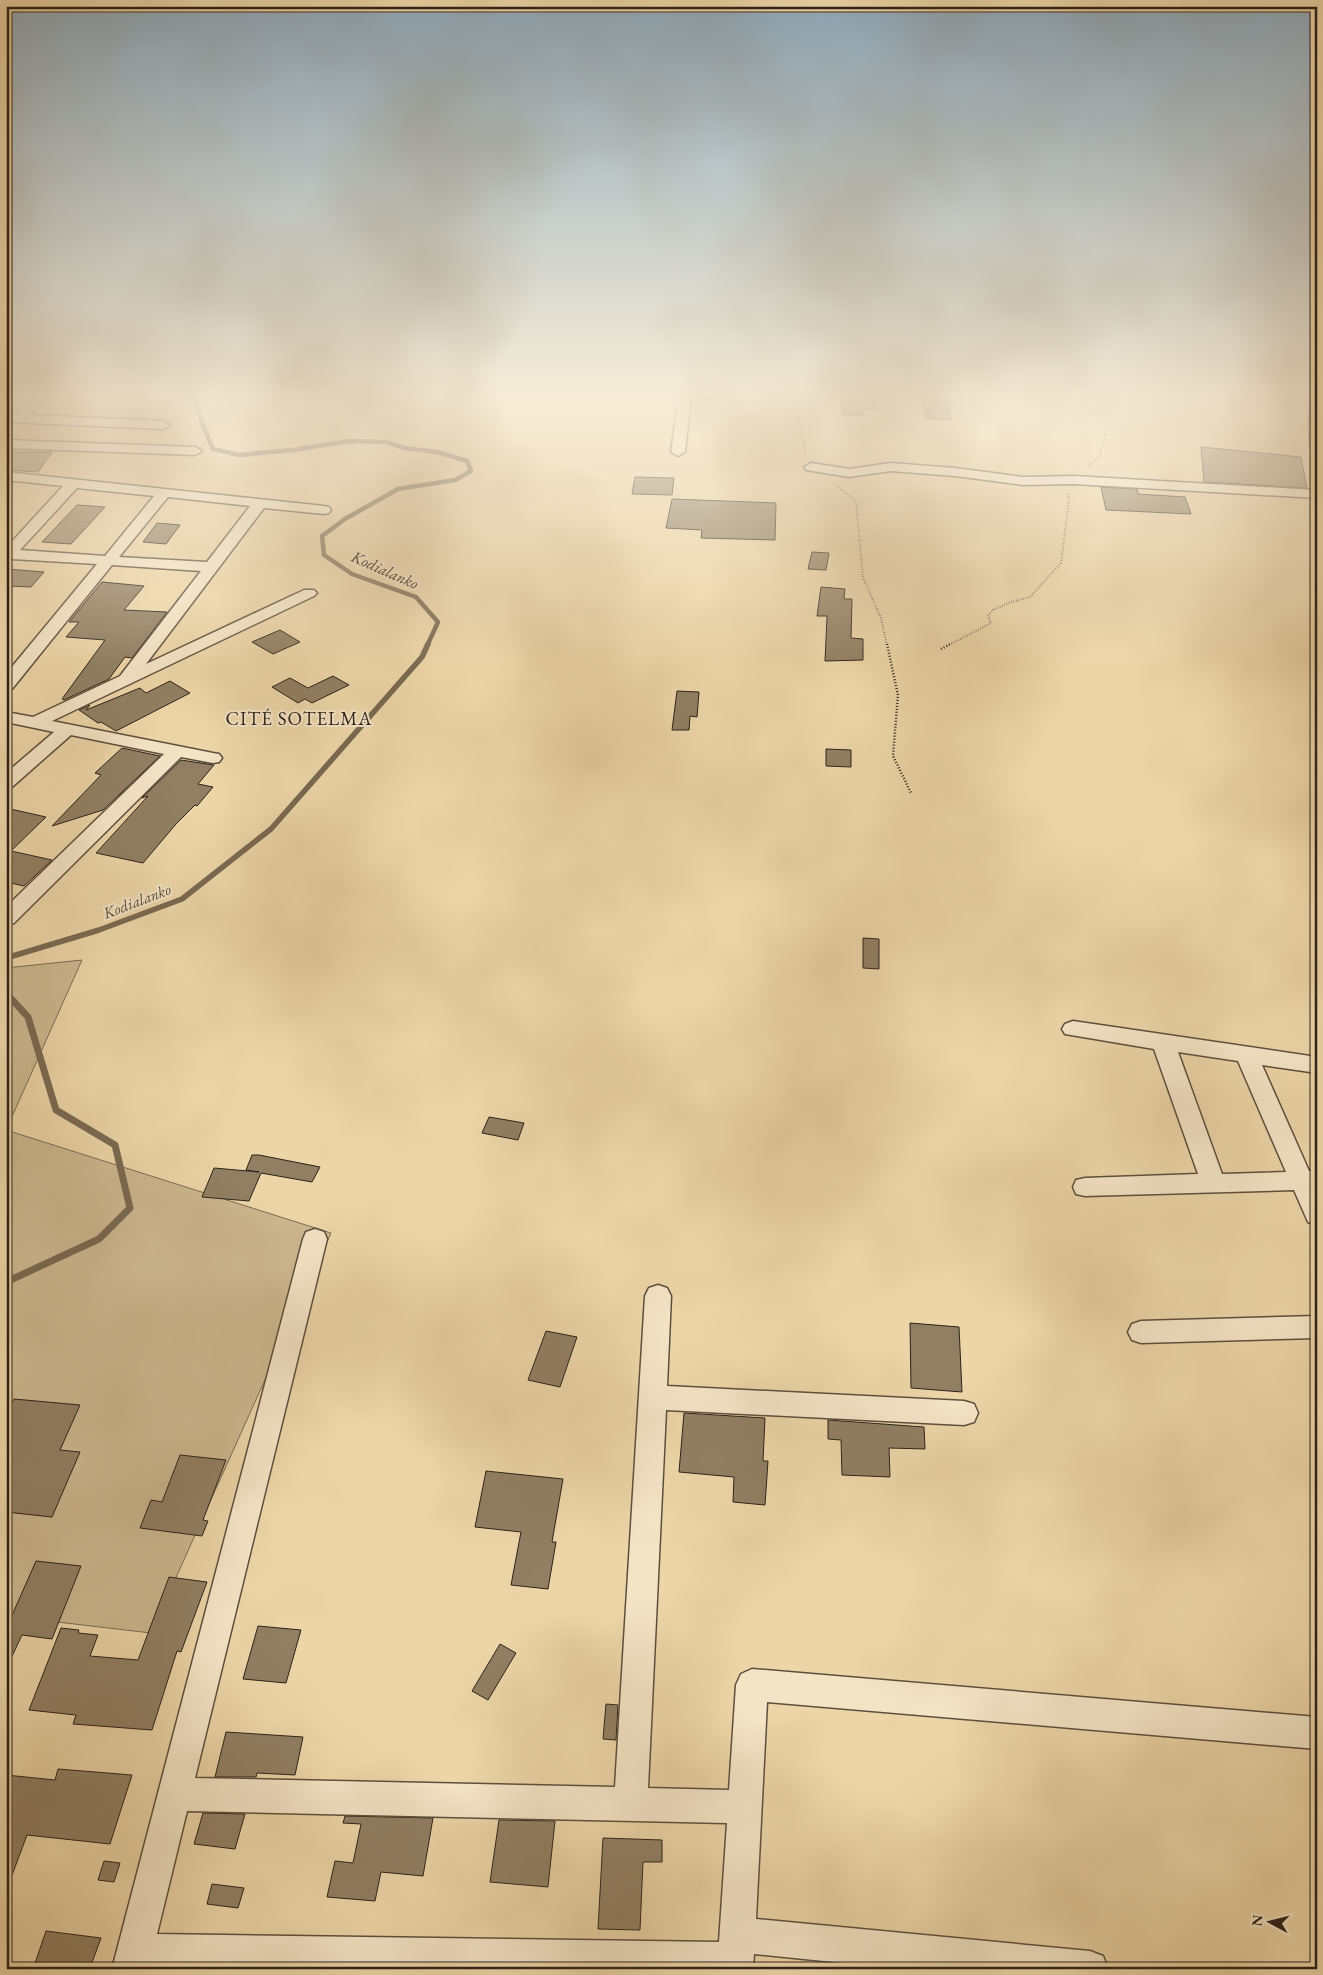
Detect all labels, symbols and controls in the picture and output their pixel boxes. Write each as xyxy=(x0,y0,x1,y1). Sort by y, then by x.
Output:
water label: Kodialanko xyxy=(347,545,422,594)
district label: CITÉ SOTELMA xyxy=(226,706,372,731)
water label: Kodialanko xyxy=(99,878,174,924)
north arrow xyxy=(1246,1898,1296,1948)
text: N xyxy=(1247,1913,1267,1927)

